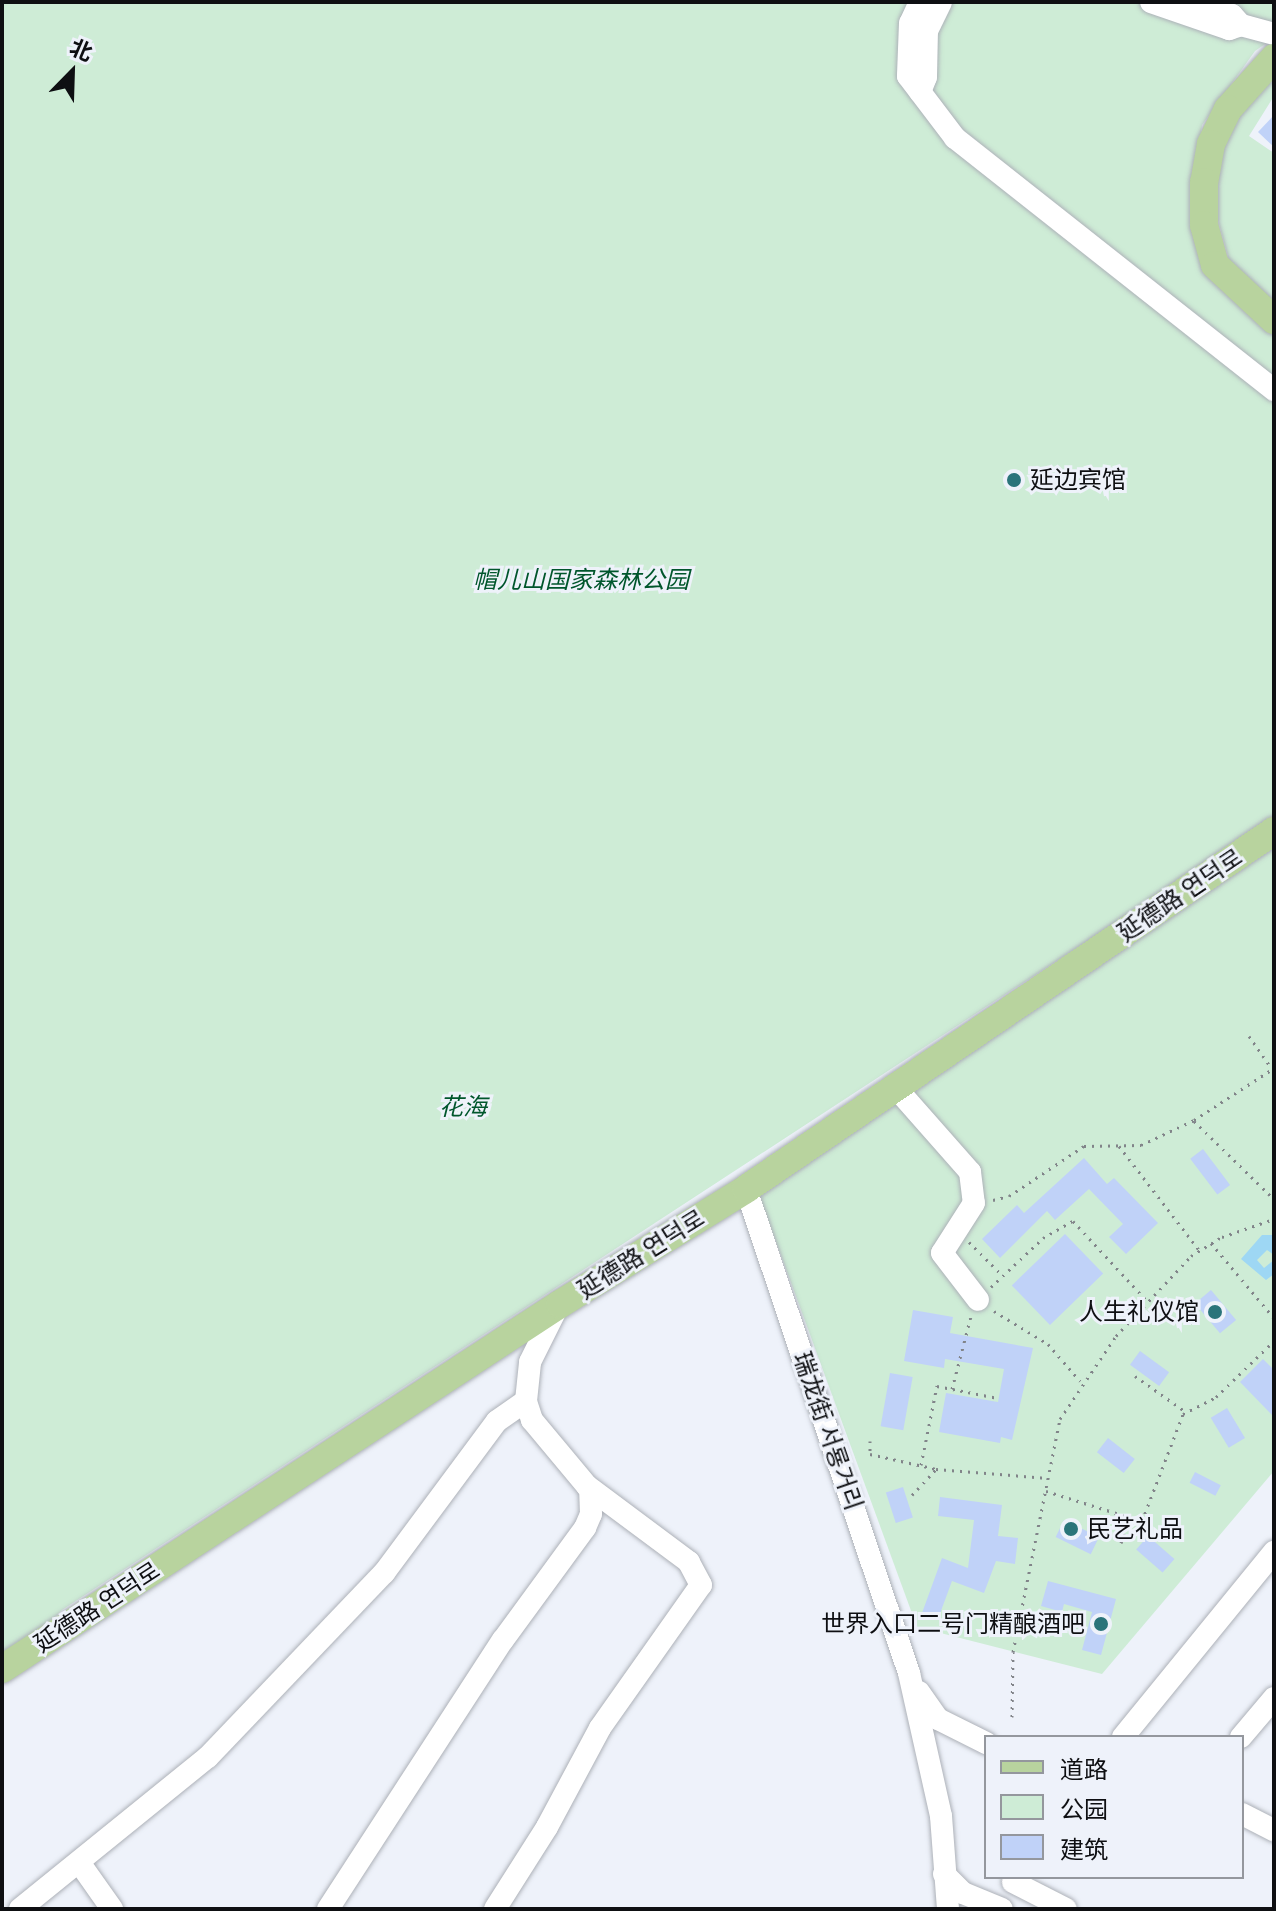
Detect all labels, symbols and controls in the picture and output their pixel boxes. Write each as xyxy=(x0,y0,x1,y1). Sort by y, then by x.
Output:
north arrow xyxy=(32,32,112,112)
text: 北 xyxy=(66,32,97,67)
place label: 延边宾馆 xyxy=(1030,466,1126,494)
marker: 延边宾馆 xyxy=(1005,471,1023,489)
park label: 帽儿山国家森林公园 xyxy=(473,566,689,594)
street label: 延德路 연덕로 xyxy=(1112,843,1248,947)
park label: 花海 xyxy=(439,1093,487,1121)
street label: 延德路 연덕로 xyxy=(572,1204,710,1304)
place label: 人生礼仪馆 xyxy=(1079,1298,1199,1326)
marker: 人生礼仪馆 xyxy=(1206,1303,1224,1321)
street label: 瑞龙街 서룡거리 xyxy=(787,1348,869,1514)
place label: 民艺礼品 xyxy=(1087,1515,1183,1543)
marker: 民艺礼品 xyxy=(1062,1520,1080,1538)
street label: 延德路 연덕로 xyxy=(29,1556,165,1658)
place label: 世界入口二号门精酿酒吧 xyxy=(821,1610,1085,1638)
marker: 世界入口二号门精酿酒吧 xyxy=(1092,1615,1110,1633)
legend xyxy=(984,1735,1244,1879)
text: 道路 xyxy=(1060,1753,1108,1785)
text: 公园 xyxy=(1060,1793,1108,1825)
text: 建筑 xyxy=(1060,1833,1108,1865)

